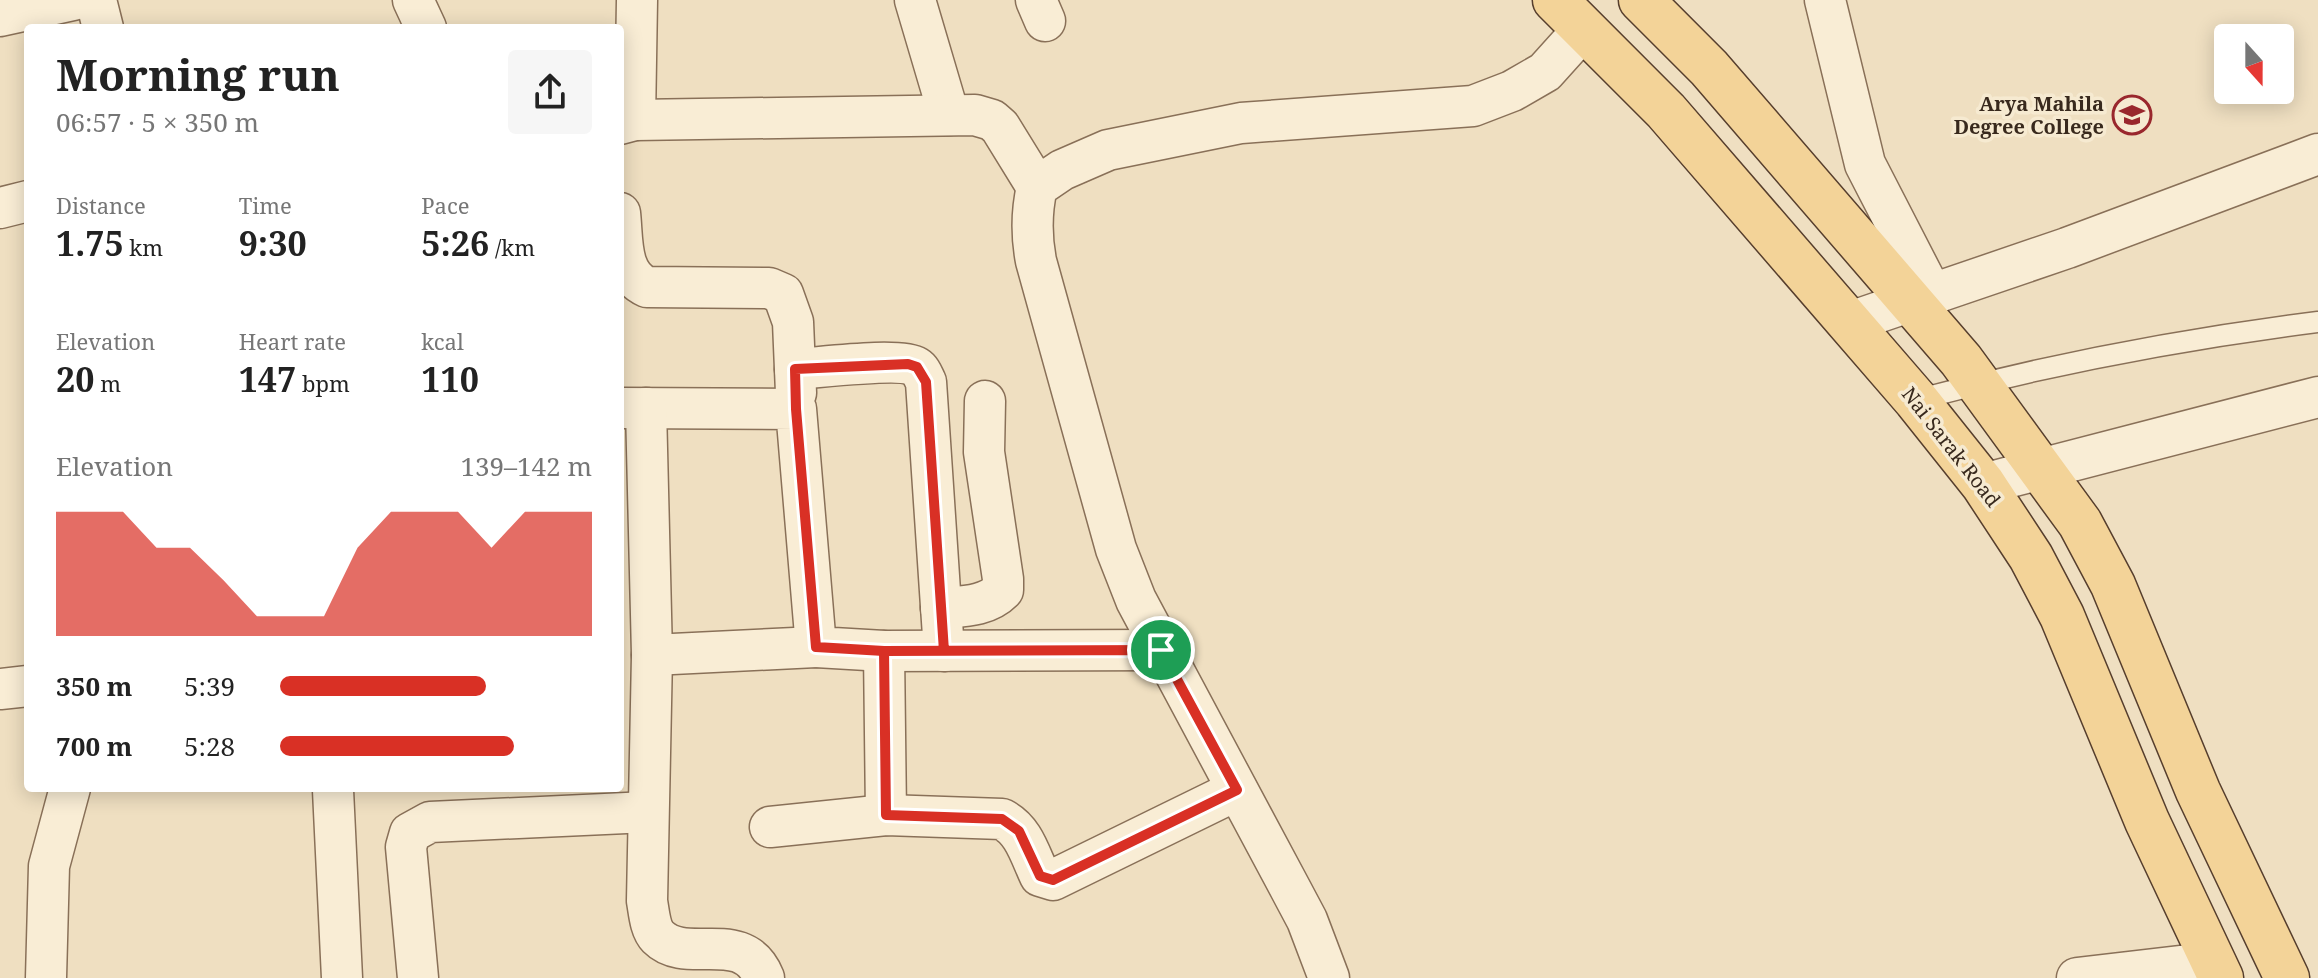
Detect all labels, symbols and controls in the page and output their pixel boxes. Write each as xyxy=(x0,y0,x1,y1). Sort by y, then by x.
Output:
north arrow xyxy=(2214,24,2294,104)
map controls xyxy=(2214,24,2294,104)
text: Morning run xyxy=(56,44,340,104)
button: share xyxy=(508,50,592,134)
place label: Arya Mahila Degree College xyxy=(1954,90,2104,140)
school or university icon: Arya Mahila Degree College xyxy=(2111,94,2153,136)
text: 06:57 · 5 × 350 m xyxy=(56,104,259,140)
text: Distance xyxy=(56,190,146,220)
text: Time xyxy=(239,190,292,220)
text: Pace xyxy=(421,190,470,220)
text: 1.75 xyxy=(56,220,124,266)
text: 9:30 xyxy=(239,220,307,266)
text: 5:26 xyxy=(421,220,489,266)
text: km xyxy=(124,232,163,262)
text: /km xyxy=(489,232,535,262)
text: Elevation xyxy=(56,326,155,356)
text: Heart rate xyxy=(239,326,346,356)
text: kcal xyxy=(421,326,464,356)
text: 20 xyxy=(56,356,94,402)
text: 147 xyxy=(239,356,296,402)
text: 110 xyxy=(421,356,479,402)
text: m xyxy=(94,368,121,398)
text: bpm xyxy=(296,368,350,398)
street label: Nai Sarak Road xyxy=(1896,381,2007,512)
text: Elevation xyxy=(56,448,173,484)
text: 139–142 m xyxy=(460,448,592,484)
pin xyxy=(1127,616,1195,684)
icon: arrive xyxy=(1139,628,1183,672)
text: 350 m xyxy=(56,668,132,704)
text: 5:39 xyxy=(184,668,235,704)
text: 700 m xyxy=(56,728,132,764)
text: 5:28 xyxy=(184,728,235,764)

